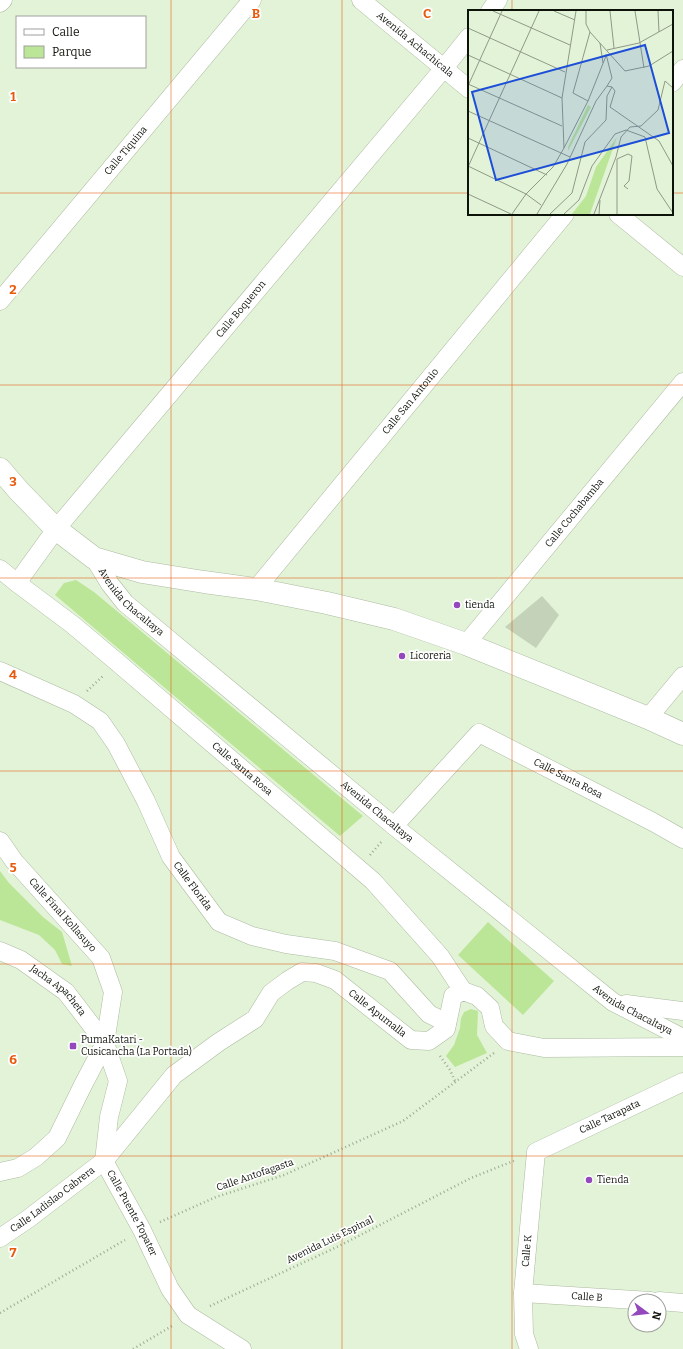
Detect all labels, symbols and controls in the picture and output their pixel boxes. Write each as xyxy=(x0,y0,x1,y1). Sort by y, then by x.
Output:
text: B xyxy=(252,6,260,21)
text: C xyxy=(423,6,431,21)
street label: Avenida Achachicala xyxy=(374,9,456,80)
inset map xyxy=(468,10,673,215)
legend xyxy=(16,16,146,68)
text: Calle xyxy=(52,25,80,39)
text: Parque xyxy=(52,45,91,59)
text: 1 xyxy=(10,89,16,104)
street label: Calle Tiquina xyxy=(102,123,150,178)
street label: Calle Boqueron xyxy=(214,278,269,340)
text: 2 xyxy=(9,282,17,297)
street label: Calle San Antonio xyxy=(380,366,441,437)
text: 3 xyxy=(9,474,17,489)
street label: Calle Cochabamba xyxy=(542,476,607,550)
street label: Avenida Chacaltaya xyxy=(96,566,166,639)
place label: tienda xyxy=(465,599,495,611)
marker: tienda xyxy=(452,600,462,610)
place label: Licoreria xyxy=(410,650,452,662)
marker: Licoreria xyxy=(397,651,407,661)
text: 4 xyxy=(9,667,17,682)
street label: Calle Santa Rosa xyxy=(209,740,275,799)
street label: Calle Santa Rosa xyxy=(531,756,605,801)
street label: Avenida Chacaltaya xyxy=(338,778,416,845)
street label: Calle Florida xyxy=(171,859,215,913)
text: 5 xyxy=(9,860,17,875)
street label: Calle Final Kollasuyo xyxy=(26,876,99,955)
street label: Jacha Apacheta xyxy=(27,962,88,1019)
street label: Avenida Chacaltaya xyxy=(590,982,675,1038)
street label: Calle Apumalla xyxy=(346,987,409,1040)
place label: PumaKatari - Cusicancha (La Portada) xyxy=(81,1034,192,1058)
marker: PumaKatari - Cusicancha (La Portada) xyxy=(68,1041,78,1051)
text: 6 xyxy=(9,1052,17,1067)
street label: Calle Tarapata xyxy=(577,1097,642,1136)
street label: Calle Antofagasta xyxy=(215,1156,296,1194)
street label: Calle Ladislao Cabrera xyxy=(8,1164,98,1235)
street label: Calle Puente Topater xyxy=(104,1168,160,1259)
place label: Tienda xyxy=(597,1174,629,1186)
marker: Tienda xyxy=(584,1175,594,1185)
street label: Avenida Luis Espinal xyxy=(284,1214,376,1266)
street label: Calle K xyxy=(519,1234,534,1268)
text: 7 xyxy=(10,1245,17,1260)
street label: Calle B xyxy=(571,1290,603,1304)
north arrow xyxy=(627,1293,667,1333)
text: N xyxy=(649,1310,664,1322)

